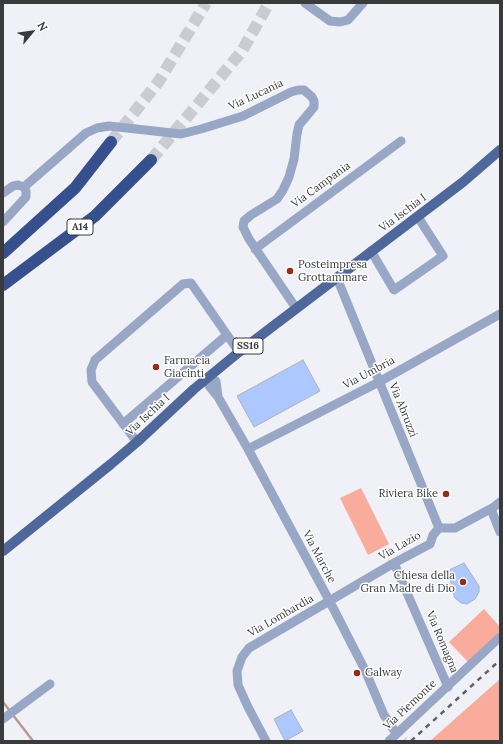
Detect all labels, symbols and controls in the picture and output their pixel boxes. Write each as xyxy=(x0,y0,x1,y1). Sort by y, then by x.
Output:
north arrow xyxy=(12,12,52,52)
text: N xyxy=(34,19,51,33)
street label: Via Lucania xyxy=(227,77,285,113)
street label: Via Campania xyxy=(289,159,353,211)
street label: Via Ischia I xyxy=(377,191,429,235)
road number: A14 xyxy=(67,219,93,235)
place label: Posteimpresa Grottammare xyxy=(298,258,368,284)
marker: Posteimpresa Grottammare xyxy=(285,266,295,276)
road number: SS16 xyxy=(233,338,263,354)
place label: Farmacia Giacinti xyxy=(164,354,210,380)
street label: Via Umbria xyxy=(341,354,397,392)
marker: Farmacia Giacinti xyxy=(151,362,161,372)
street label: Via Abruzzi xyxy=(386,381,420,439)
street label: Via Ischia I xyxy=(123,391,173,439)
place label: Riviera Bike xyxy=(379,487,438,501)
marker: Riviera Bike xyxy=(441,489,451,499)
street label: Via Marche xyxy=(300,528,338,586)
street label: Via Lazio xyxy=(377,529,423,563)
place label: Chiesa della Gran Madre di Dio xyxy=(361,569,455,595)
marker: Chiesa della Gran Madre di Dio xyxy=(458,577,468,587)
street label: Via Lombardia xyxy=(246,592,316,640)
street label: Via Romagna xyxy=(423,609,461,675)
place label: Galway xyxy=(365,666,402,680)
marker: Galway xyxy=(352,668,362,678)
street label: Via Piemonte xyxy=(381,677,439,733)

